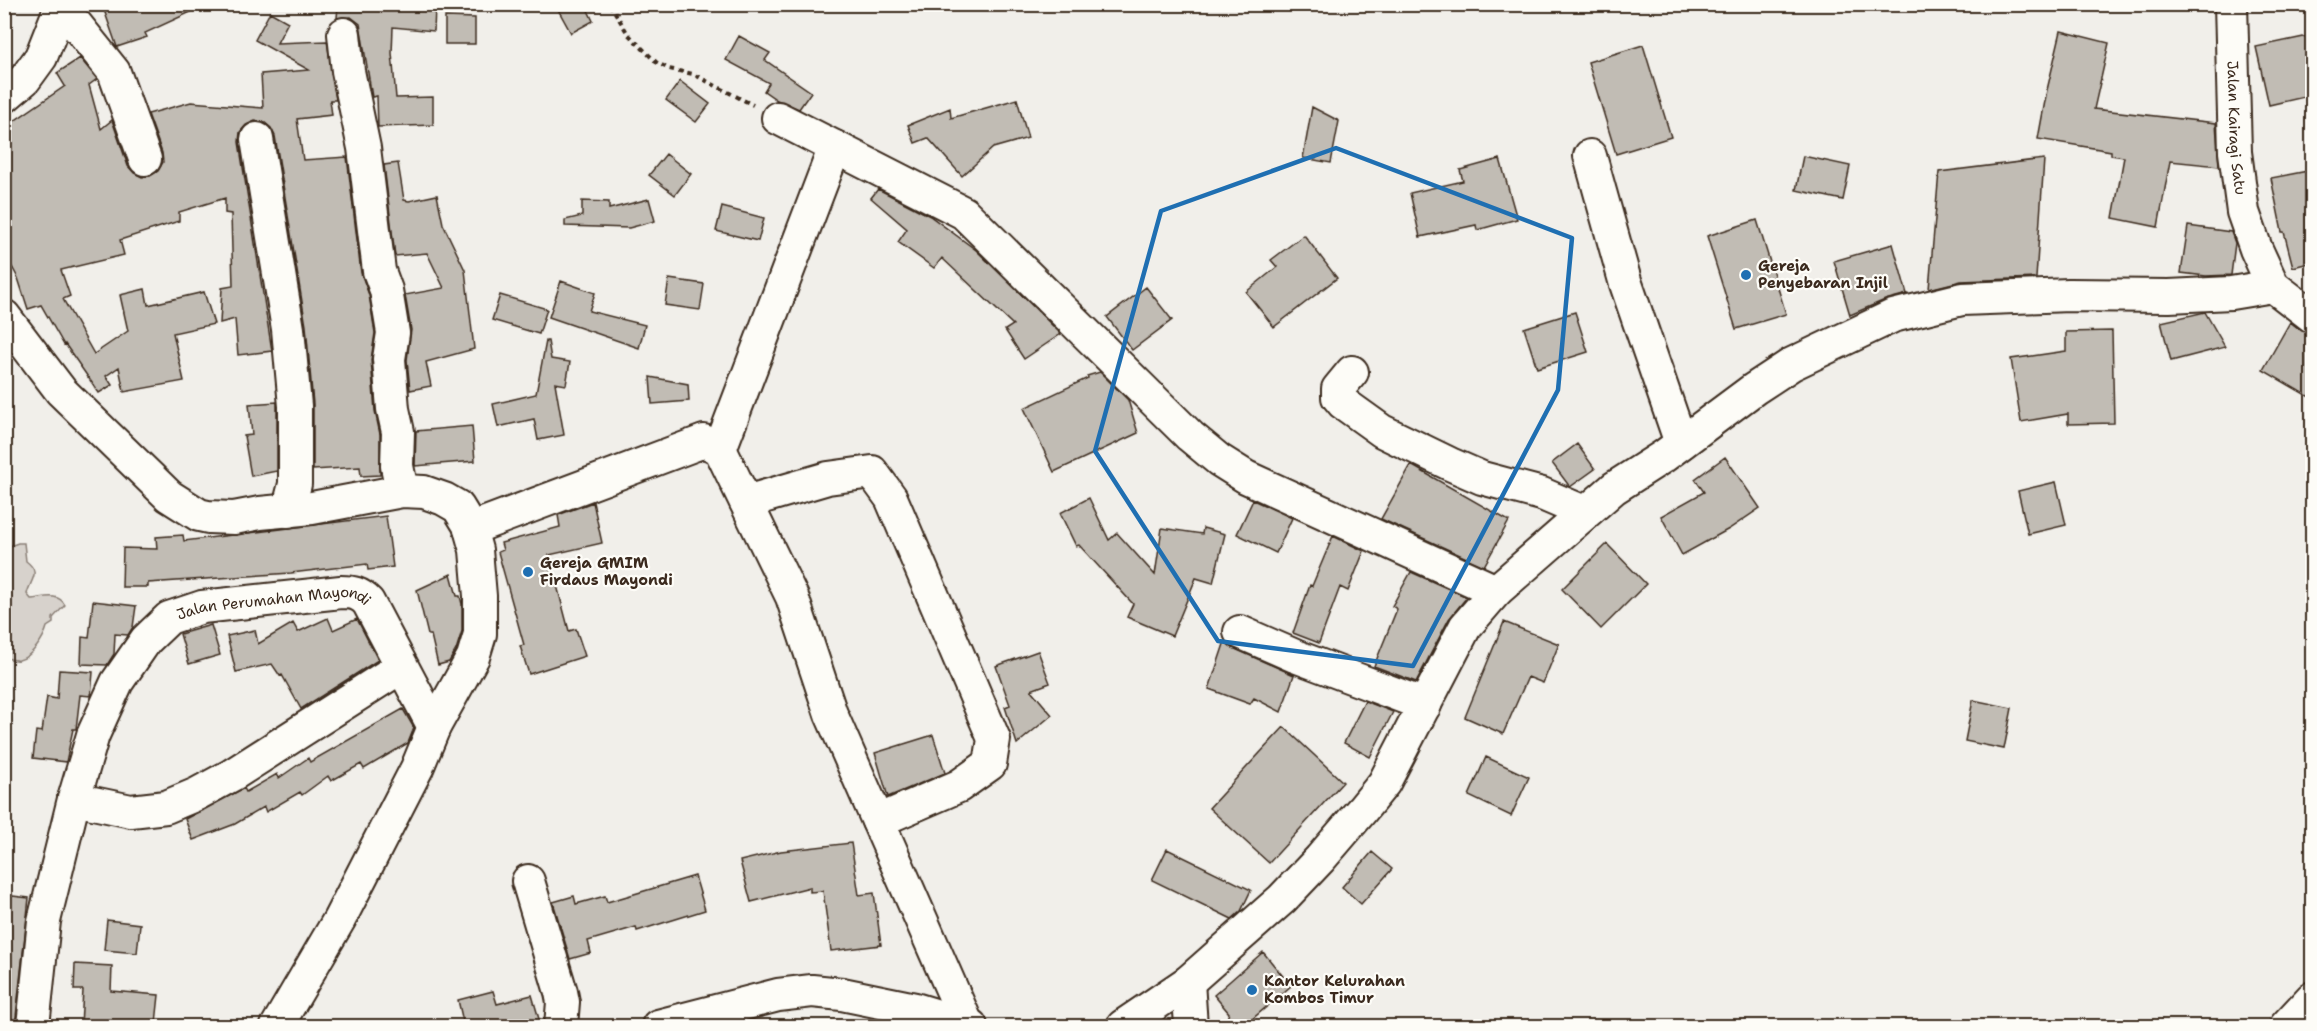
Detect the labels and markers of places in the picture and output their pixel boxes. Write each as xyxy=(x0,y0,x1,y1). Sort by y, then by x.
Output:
place label: Gereja Penyebaran Injil xyxy=(1758,256,1888,293)
marker: Gereja Penyebaran Injil xyxy=(1739,268,1753,282)
place label: Gereja GMIM Firdaus Mayondi xyxy=(540,553,673,590)
marker: Gereja GMIM Firdaus Mayondi xyxy=(521,565,535,579)
place label: Kantor Kelurahan Kombos Timur xyxy=(1264,971,1405,1008)
marker: Kantor Kelurahan Kombos Timur xyxy=(1245,983,1259,997)

